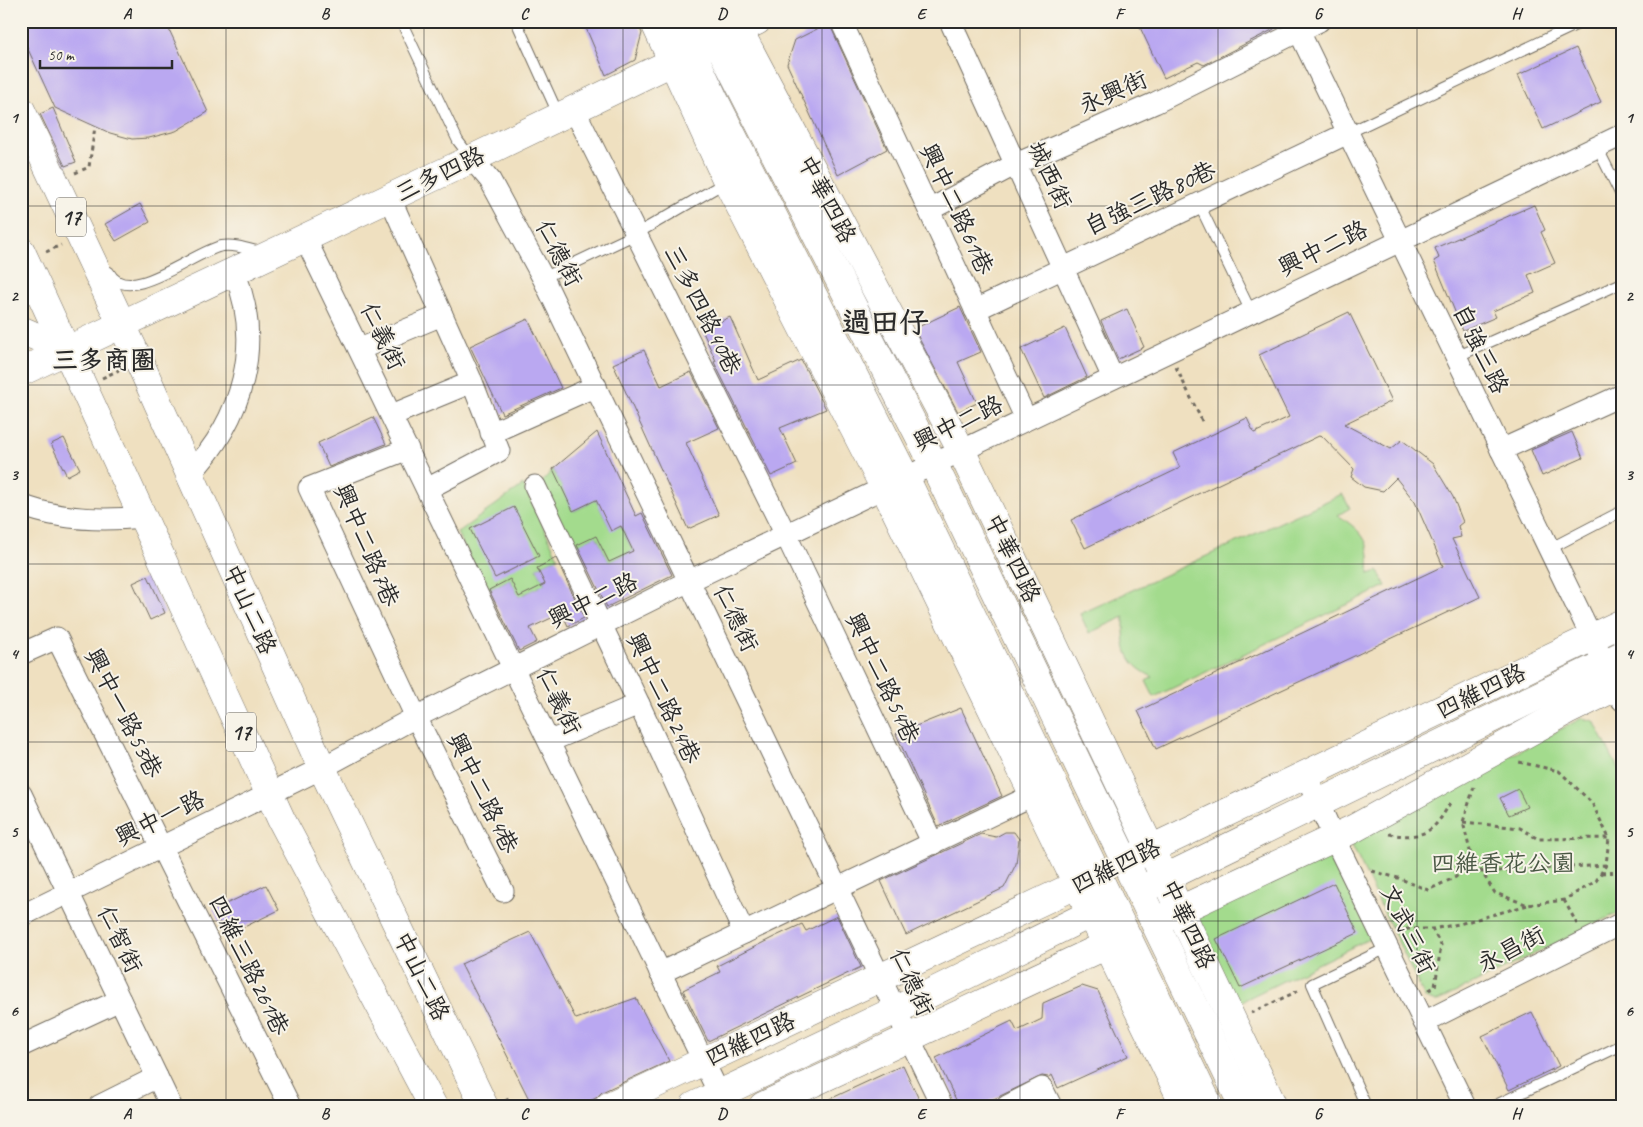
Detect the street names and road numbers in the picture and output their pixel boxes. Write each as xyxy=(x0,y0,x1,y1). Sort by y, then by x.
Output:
street label: 永興街 xyxy=(1074,64,1152,120)
street label: 城西街 xyxy=(1021,136,1079,214)
street label: 興中二路61巷 xyxy=(913,138,1001,280)
street label: 三多四路 xyxy=(390,139,490,209)
street label: 中華四路 xyxy=(791,150,863,248)
street label: 自強三路80巷 xyxy=(1079,154,1221,242)
road number: 17 xyxy=(56,198,86,236)
street label: 興中二路 xyxy=(1273,213,1373,283)
street label: 仁德街 xyxy=(529,214,589,292)
street label: 三多四路40巷 xyxy=(657,240,749,380)
street label: 仁義街 xyxy=(354,297,412,375)
street label: 自強三路 xyxy=(1446,299,1516,399)
street label: 興中二路 xyxy=(908,388,1008,458)
street label: 興中二路7巷 xyxy=(328,479,406,611)
street label: 中華四路 xyxy=(978,508,1048,608)
street label: 中山二路 xyxy=(217,559,283,659)
street label: 興中二路 xyxy=(543,565,643,635)
street label: 仁德街 xyxy=(707,579,765,657)
street label: 興中二路54巷 xyxy=(839,607,927,749)
street label: 興中二路24巷 xyxy=(620,627,708,769)
street label: 興中一路53巷 xyxy=(78,643,170,783)
street label: 四維四路 xyxy=(1431,656,1531,726)
street label: 仁義街 xyxy=(530,662,588,740)
road number: 17 xyxy=(226,712,256,752)
street label: 興中二路4巷 xyxy=(441,728,525,858)
street label: 興中一路 xyxy=(110,783,210,853)
street label: 四維四路 xyxy=(1066,831,1166,901)
street label: 中華四路 xyxy=(1154,874,1222,974)
street label: 文武三街 xyxy=(1373,879,1443,979)
street label: 四維三路261巷 xyxy=(202,890,296,1040)
street label: 仁智街 xyxy=(91,900,149,978)
street label: 永昌街 xyxy=(1472,919,1550,979)
street label: 中山二路 xyxy=(387,926,457,1026)
street label: 仁德街 xyxy=(883,943,941,1021)
street label: 四維四路 xyxy=(700,1005,800,1073)

